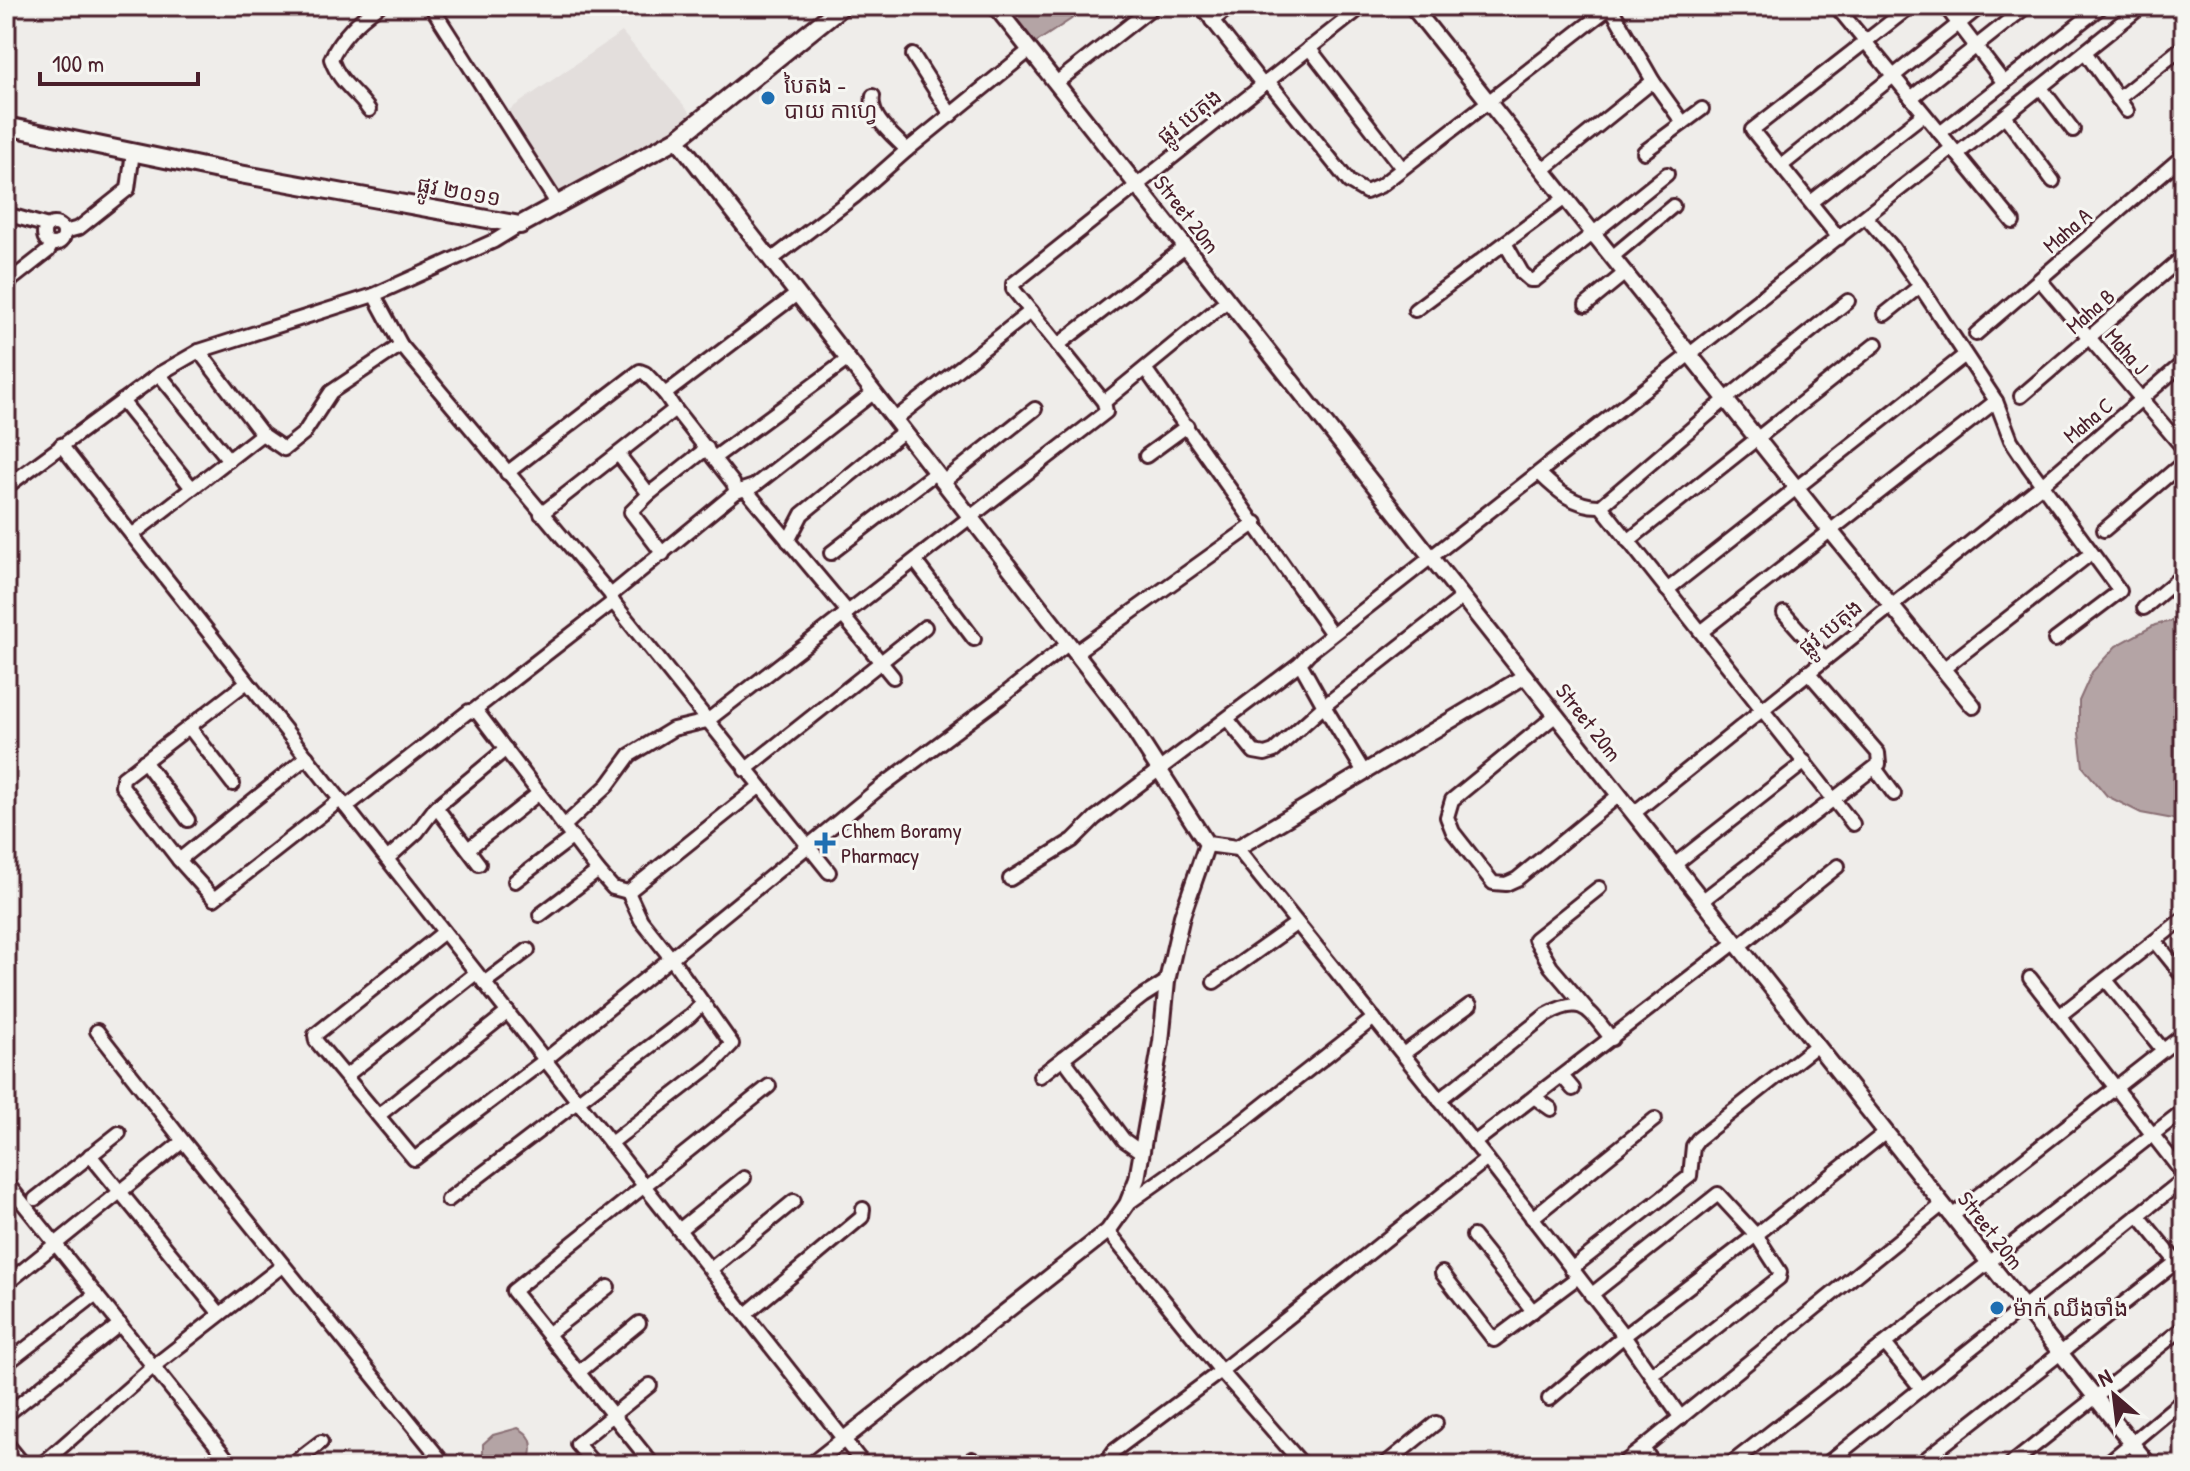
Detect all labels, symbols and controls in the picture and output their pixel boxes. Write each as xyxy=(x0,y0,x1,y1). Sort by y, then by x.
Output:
scale bar xyxy=(40,36,198,86)
text: 100 m xyxy=(52,47,104,79)
place label: បៃតង - បាយ កាហ្វេ xyxy=(784,70,877,125)
street label: ផ្លូវ បេតុង xyxy=(1150,81,1231,155)
marker: បៃតង - បាយ កាហ្វេ xyxy=(759,89,777,107)
street label: ផ្លូវ ២០១១ xyxy=(414,169,503,219)
street label: Street 20m xyxy=(1147,169,1227,259)
street label: Maha A xyxy=(2036,200,2098,259)
street label: Maha B xyxy=(2059,281,2121,341)
street label: Maha J xyxy=(2098,321,2156,381)
street label: Maha C xyxy=(2057,390,2119,450)
street label: ផ្លូវ បេតុង xyxy=(1792,592,1872,666)
street label: Street 20m xyxy=(1549,677,1629,767)
place label: Chhem Boramy Pharmacy xyxy=(841,815,962,870)
marker: Chhem Boramy Pharmacy xyxy=(816,834,834,852)
street label: Street 20m xyxy=(1951,1185,2031,1275)
place label: ម៉ាក់ ឈីងចាំង xyxy=(2013,1293,2128,1323)
marker: ម៉ាក់ ឈីងចាំង xyxy=(1988,1299,2006,1317)
north arrow xyxy=(2074,1355,2154,1435)
text: N xyxy=(2092,1361,2117,1393)

